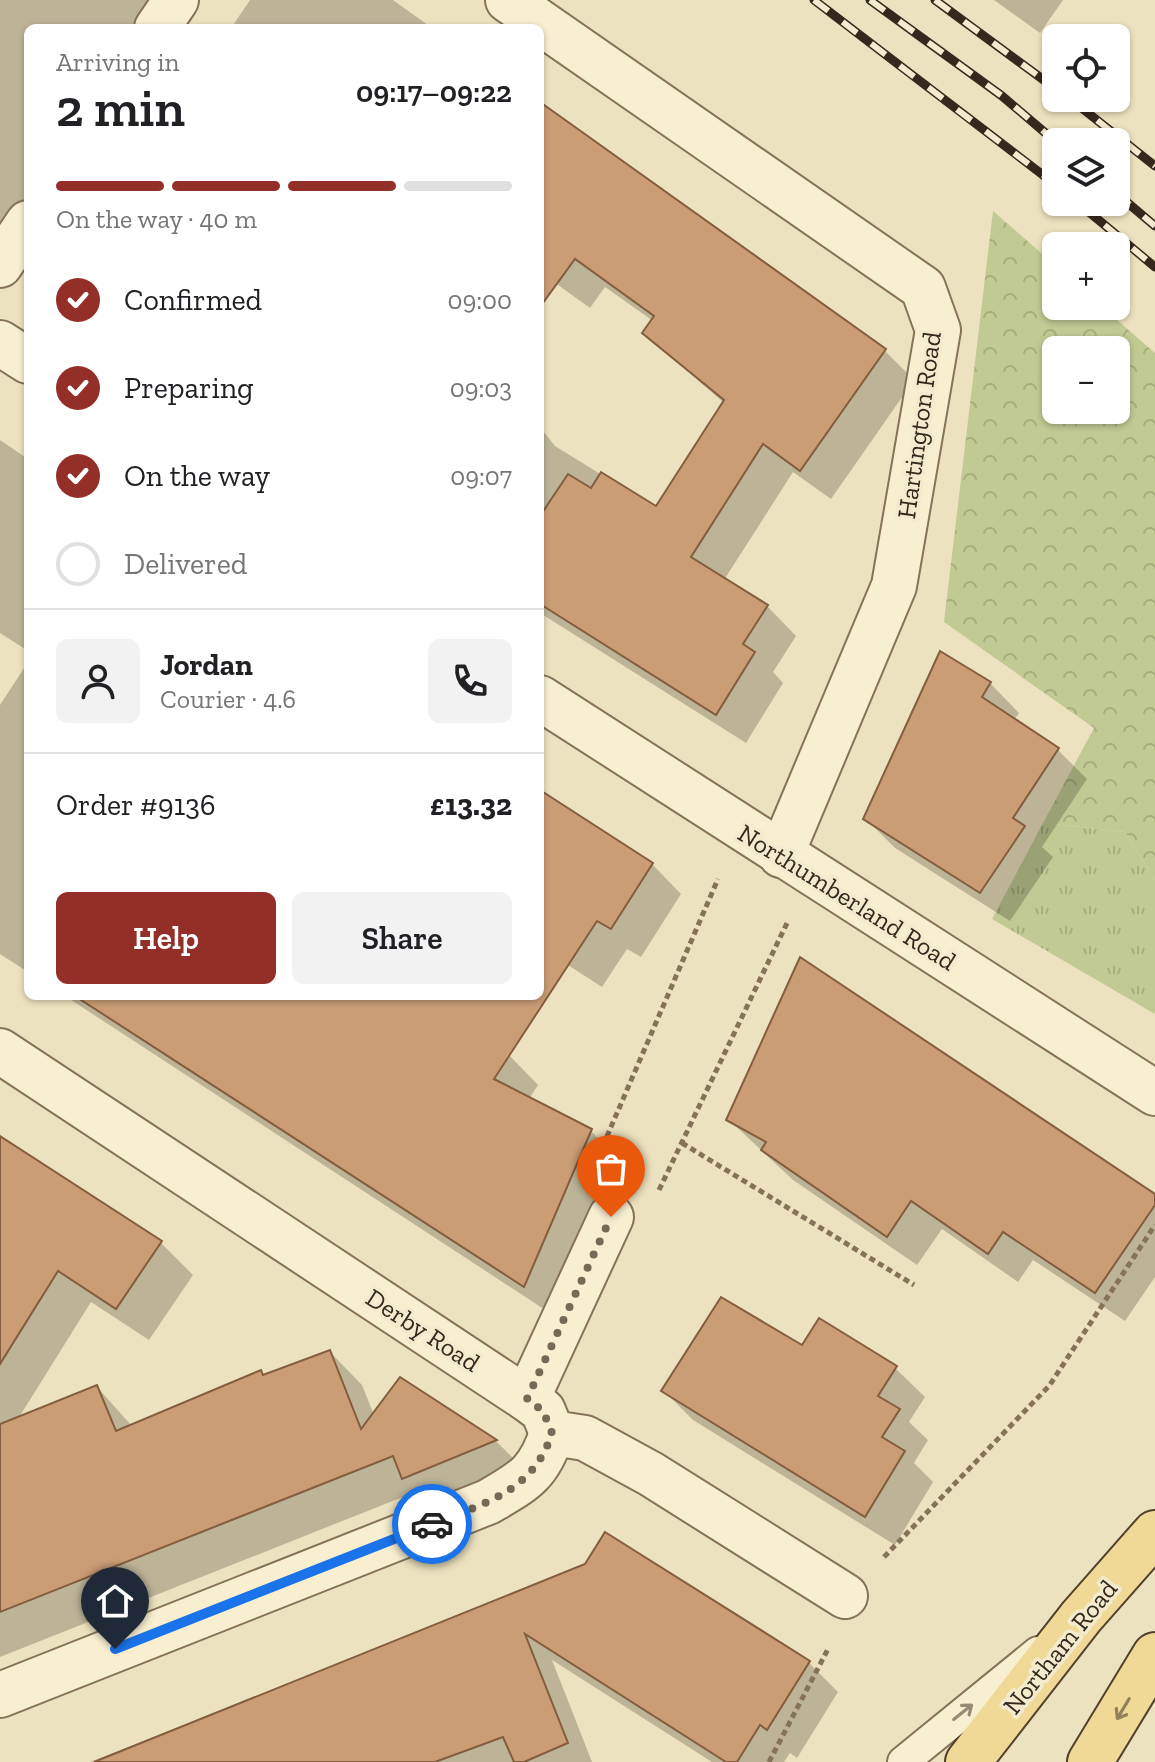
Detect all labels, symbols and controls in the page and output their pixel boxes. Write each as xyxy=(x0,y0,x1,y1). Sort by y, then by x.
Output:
map controls xyxy=(1042,24,1130,424)
button: locate xyxy=(1042,24,1130,112)
text: Arriving in xyxy=(56,46,179,78)
text: 09:17–09:22 xyxy=(356,74,512,110)
text: 2 min xyxy=(56,77,185,139)
button: layers xyxy=(1042,128,1130,216)
text: On the way · 40 m xyxy=(56,203,257,235)
button: + xyxy=(1042,232,1130,320)
icon: check xyxy=(56,278,100,322)
text: Confirmed xyxy=(124,282,262,318)
text: 09:00 xyxy=(447,284,512,316)
street label: Hartington Road xyxy=(890,329,948,521)
button: − xyxy=(1042,336,1130,424)
icon: check xyxy=(56,366,100,410)
text: Preparing xyxy=(124,370,254,406)
text: 09:03 xyxy=(450,372,512,404)
icon: check xyxy=(56,454,100,498)
text: On the way xyxy=(124,458,270,494)
text: 09:07 xyxy=(450,460,512,492)
text: Delivered xyxy=(124,546,247,582)
button: person xyxy=(56,639,140,723)
button: phone xyxy=(428,639,512,723)
text: Jordan xyxy=(160,647,253,683)
text: Courier · 4.6 xyxy=(160,683,296,715)
text: Order #9136 xyxy=(56,787,216,823)
text: £13.32 xyxy=(430,787,512,823)
street label: Northumberland Road xyxy=(732,817,962,977)
button: Help xyxy=(56,892,276,984)
button: Share xyxy=(292,892,512,984)
pin xyxy=(577,1135,645,1217)
icon: bag xyxy=(589,1147,633,1191)
street label: Derby Road xyxy=(360,1281,486,1379)
courier xyxy=(392,1484,472,1564)
icon: car xyxy=(410,1502,454,1546)
pin xyxy=(81,1567,149,1649)
street label: Northam Road xyxy=(996,1573,1124,1721)
icon: home xyxy=(93,1579,137,1623)
one-way arrow xyxy=(1115,1697,1131,1720)
one-way arrow xyxy=(952,1703,973,1721)

